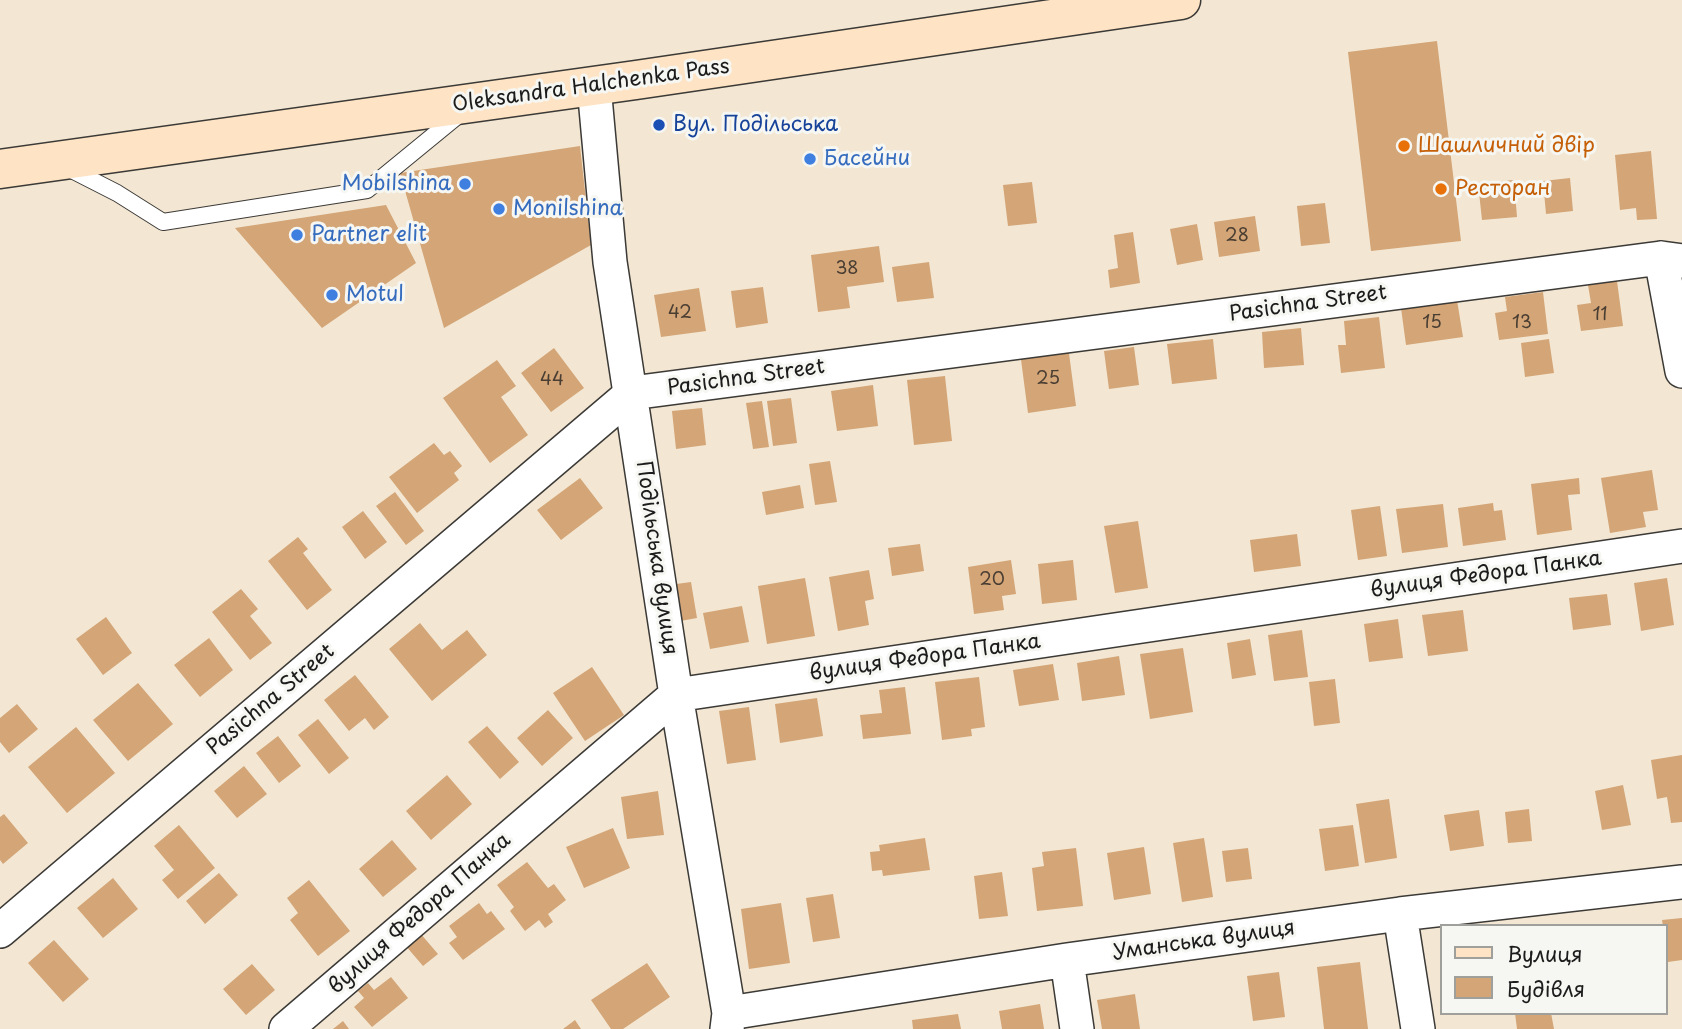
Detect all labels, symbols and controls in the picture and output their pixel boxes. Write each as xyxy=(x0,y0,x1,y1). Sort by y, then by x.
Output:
street label: Oleksandra Halchenka Pass xyxy=(451,54,731,118)
place label: Вул. Подільська xyxy=(673,112,838,138)
marker: Вул. Подільська xyxy=(651,117,667,133)
place label: Шашличний двір xyxy=(1418,133,1595,159)
marker: Шашличний двір xyxy=(1396,138,1412,154)
place label: Басейни xyxy=(824,146,910,172)
marker: Басейни xyxy=(802,151,818,167)
place label: Mobilshina xyxy=(342,171,451,197)
marker: Mobilshina xyxy=(457,176,473,192)
place label: Ресторан xyxy=(1455,176,1550,202)
marker: Ресторан xyxy=(1433,181,1449,197)
place label: Monilshina xyxy=(513,196,623,222)
marker: Monilshina xyxy=(491,201,507,217)
place label: Partner elit xyxy=(311,222,427,248)
house number: 28 xyxy=(1225,225,1249,247)
marker: Partner elit xyxy=(289,227,305,243)
house number: 38 xyxy=(835,258,859,280)
street label: Pasichna Street xyxy=(1228,280,1388,328)
place label: Motul xyxy=(346,282,404,308)
marker: Motul xyxy=(324,287,340,303)
house number: 42 xyxy=(668,302,692,324)
house number: 11 xyxy=(1592,304,1608,326)
house number: 15 xyxy=(1422,312,1442,334)
house number: 13 xyxy=(1512,312,1532,334)
street label: Pasichna Street xyxy=(666,354,826,402)
house number: 25 xyxy=(1036,368,1060,390)
house number: 44 xyxy=(540,369,564,391)
street label: Подільська вулиця xyxy=(630,459,682,657)
street label: вулиця Федора Панка xyxy=(1369,546,1603,604)
house number: 20 xyxy=(979,569,1005,591)
street label: вулиця Федора Панка xyxy=(808,629,1042,687)
street label: Pasichna Street xyxy=(202,639,340,761)
street label: вулиця Федора Панка xyxy=(324,828,516,1000)
street label: Уманська вулиця xyxy=(1111,916,1297,966)
legend xyxy=(1440,924,1668,1015)
text: Вулиця xyxy=(1507,937,1583,969)
text: Будівля xyxy=(1507,972,1585,1004)

